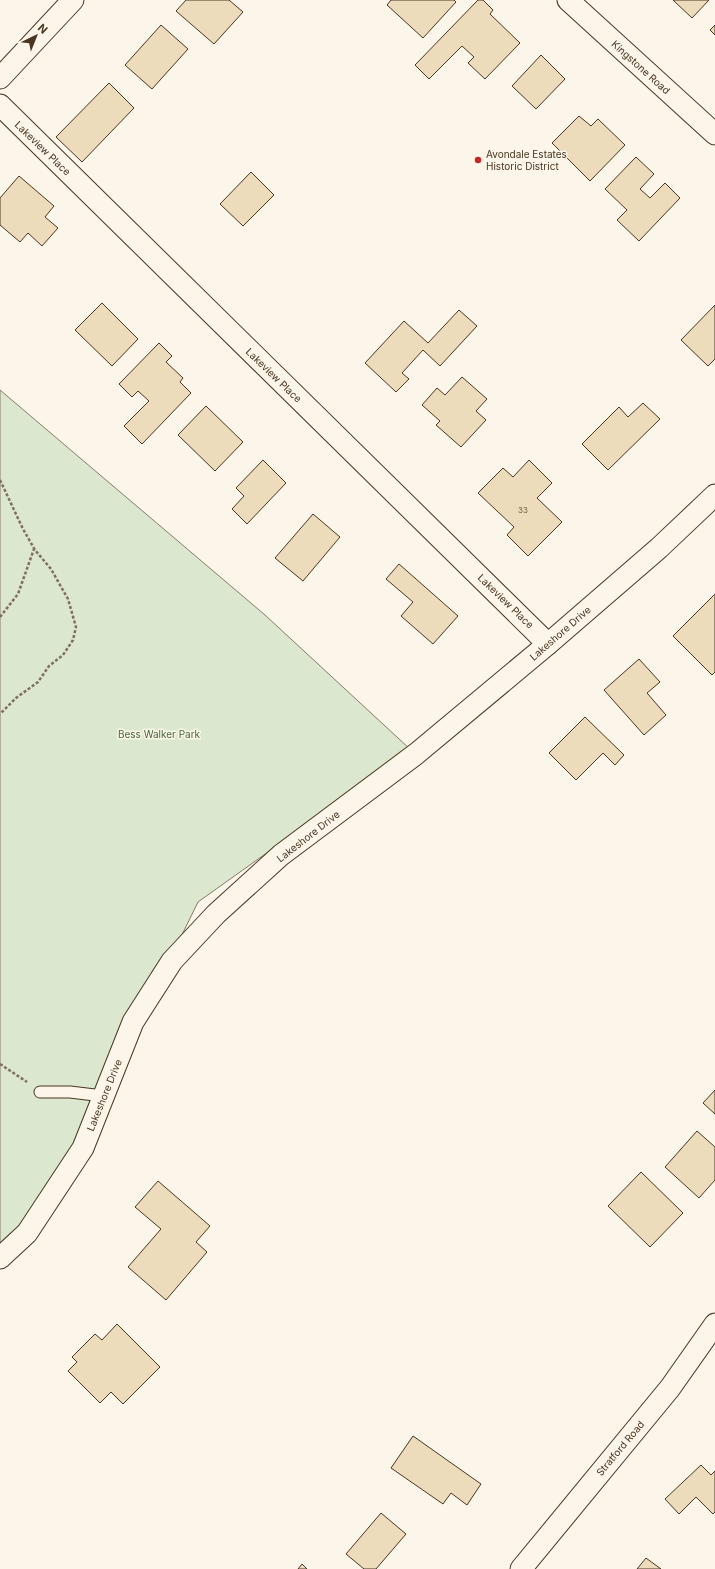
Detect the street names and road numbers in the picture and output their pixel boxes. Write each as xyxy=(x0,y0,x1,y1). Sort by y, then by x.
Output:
street label: Kingstone Road xyxy=(609,38,673,96)
street label: Lakeview Place xyxy=(13,118,73,178)
street label: Lakeview Place xyxy=(244,345,304,405)
street label: Lakeview Place xyxy=(476,571,536,631)
street label: Lakeshore Drive xyxy=(527,603,593,663)
street label: Lakeshore Drive xyxy=(274,808,342,864)
street label: Lakeshore Drive xyxy=(84,1057,124,1133)
street label: Stratford Road xyxy=(593,1418,647,1478)

